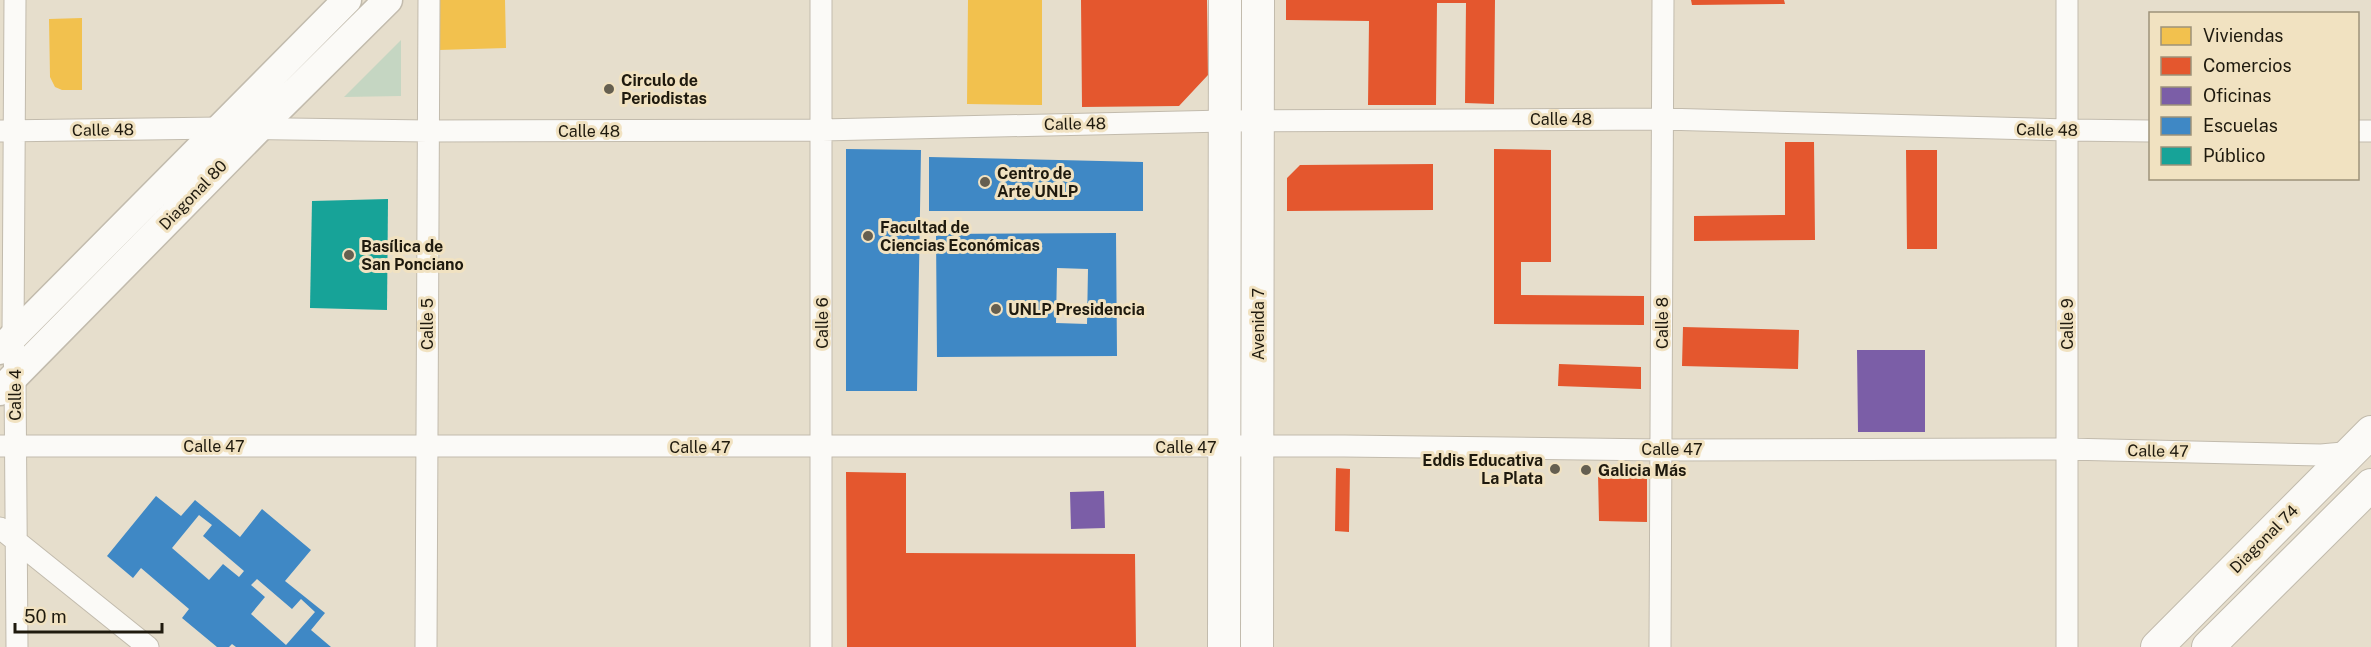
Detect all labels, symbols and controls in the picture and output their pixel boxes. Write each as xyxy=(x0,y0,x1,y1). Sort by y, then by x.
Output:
legend xyxy=(2149,12,2359,180)
text: Viviendas xyxy=(2203,25,2283,46)
text: Comercios xyxy=(2203,55,2292,76)
place label: Circulo de Periodistas xyxy=(621,71,707,108)
marker: Circulo de Periodistas xyxy=(602,82,616,96)
text: Oficinas xyxy=(2203,85,2271,106)
street label: Calle 48 xyxy=(1530,110,1592,129)
street label: Calle 48 xyxy=(1044,114,1106,134)
text: Escuelas xyxy=(2203,115,2278,136)
street label: Calle 48 xyxy=(72,120,134,140)
street label: Calle 48 xyxy=(2016,120,2078,140)
street label: Calle 48 xyxy=(558,122,620,141)
text: Público xyxy=(2203,145,2265,166)
street label: Diagonal 80 xyxy=(155,156,231,234)
place label: Centro de Arte UNLP xyxy=(997,164,1078,201)
marker: Centro de Arte UNLP xyxy=(978,175,992,189)
place label: Facultad de Ciencias Económicas xyxy=(880,218,1040,255)
marker: Facultad de Ciencias Económicas xyxy=(861,229,875,243)
place label: Basílica de San Ponciano xyxy=(361,237,464,274)
marker: Basílica de San Ponciano xyxy=(342,248,356,262)
street label: Avenida 7 xyxy=(1249,288,1268,360)
street label: Calle 6 xyxy=(813,297,832,349)
street label: Calle 8 xyxy=(1653,297,1672,349)
street label: Calle 5 xyxy=(418,298,437,350)
street label: Calle 9 xyxy=(2058,298,2077,350)
place label: UNLP Presidencia xyxy=(1008,300,1145,319)
marker: UNLP Presidencia xyxy=(989,302,1003,316)
street label: Calle 4 xyxy=(6,369,25,421)
street label: Calle 47 xyxy=(183,437,245,456)
street label: Calle 47 xyxy=(669,438,731,457)
street label: Calle 47 xyxy=(1155,438,1217,457)
street label: Calle 47 xyxy=(1641,440,1703,459)
street label: Calle 47 xyxy=(2127,441,2189,461)
place label: Eddis Educativa La Plata xyxy=(1422,451,1543,488)
place label: Galicia Más xyxy=(1598,461,1686,480)
marker: Eddis Educativa La Plata xyxy=(1548,462,1562,476)
marker: Galicia Más xyxy=(1579,463,1593,477)
street label: Diagonal 74 xyxy=(2226,501,2302,577)
scale bar xyxy=(15,596,162,634)
text: 50 m xyxy=(24,606,67,627)

